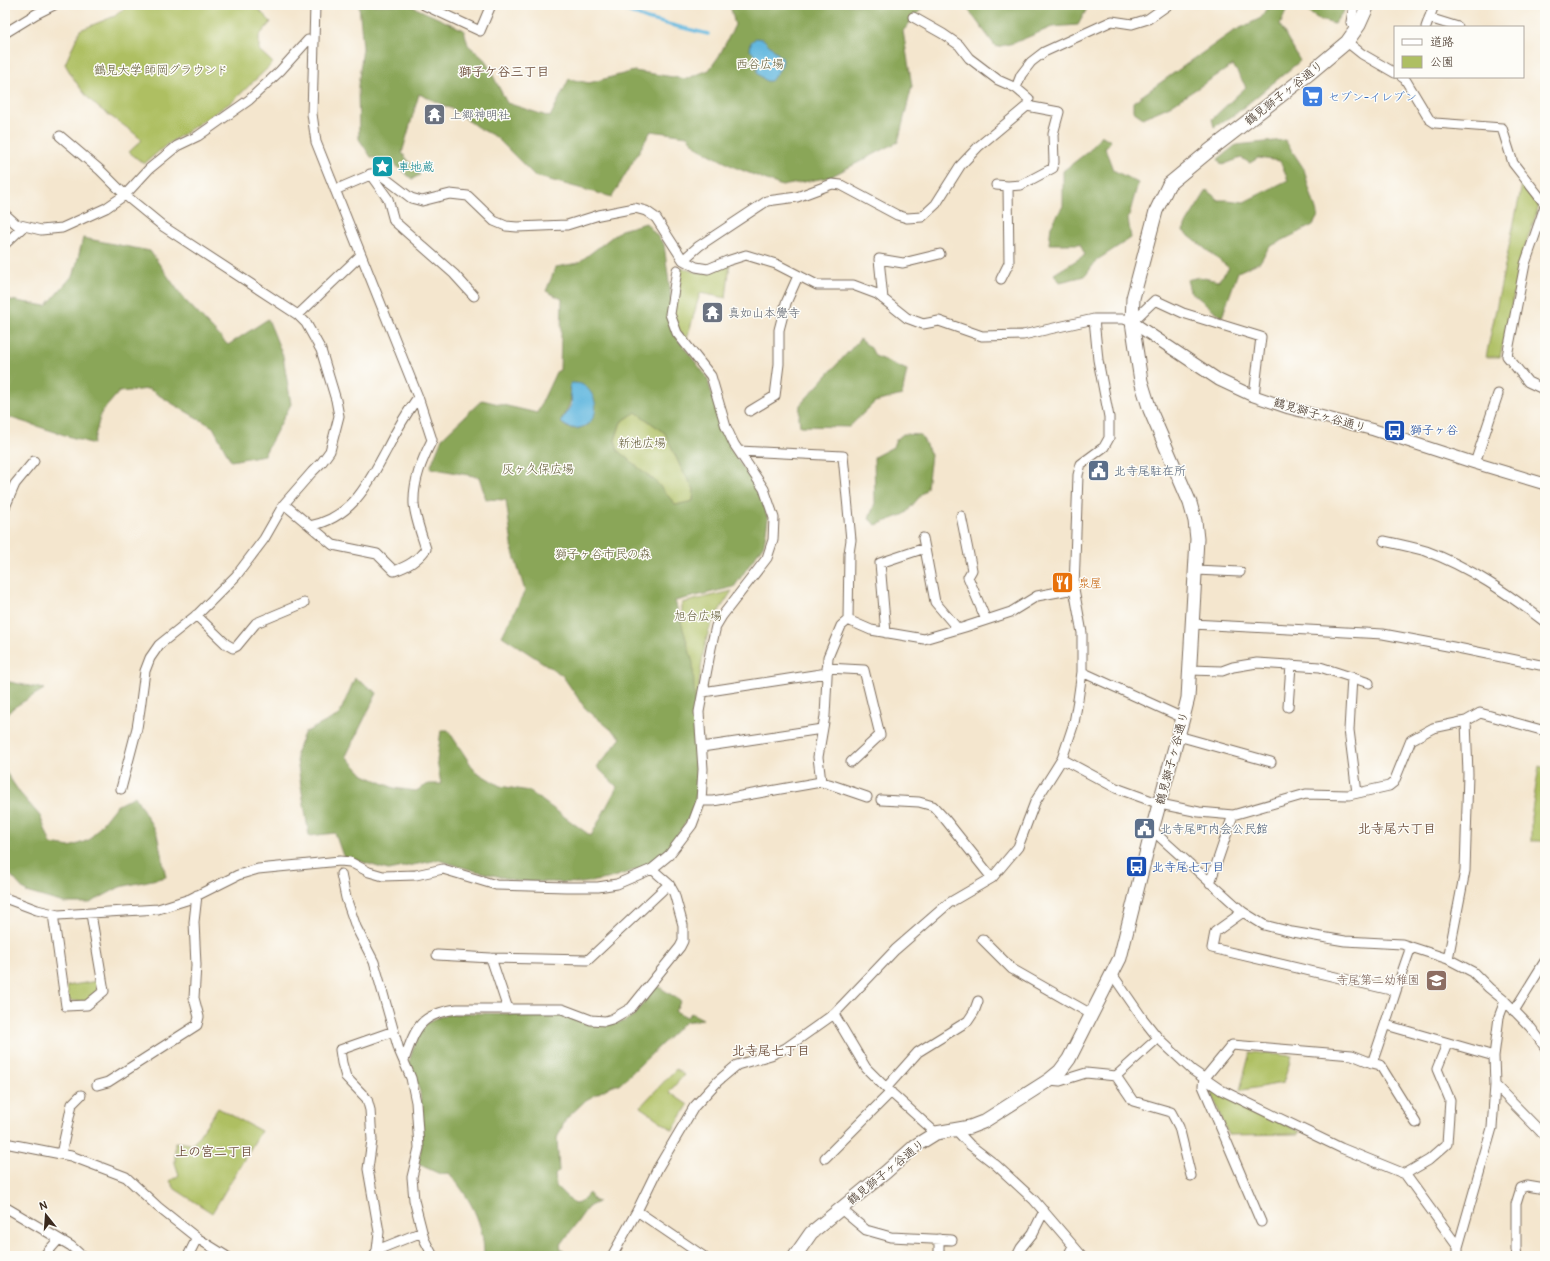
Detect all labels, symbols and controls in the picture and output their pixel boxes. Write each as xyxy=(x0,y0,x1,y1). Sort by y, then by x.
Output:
legend xyxy=(1394,26,1524,78)
text: 道路 xyxy=(1430,35,1454,50)
text: 公園 xyxy=(1430,55,1454,70)
park label: 西谷広場 xyxy=(736,57,784,72)
street label: 鶴見獅子ヶ谷通り xyxy=(1242,58,1327,129)
park label: 鶴見大学 師岡グラウンド xyxy=(94,63,228,78)
district label: 獅子ケ谷三丁目 xyxy=(458,64,550,80)
supermarket icon: セブン-イレブン xyxy=(1299,84,1325,110)
place label: セブン-イレブン xyxy=(1328,90,1417,105)
temple icon: 上郷神明社 xyxy=(421,102,447,128)
place label: 上郷神明社 xyxy=(450,108,510,123)
place icon: 車地蔵 xyxy=(370,154,396,180)
place label: 車地蔵 xyxy=(398,160,434,175)
temple icon: 真如山本覺寺 xyxy=(699,300,725,326)
place label: 真如山本覺寺 xyxy=(728,306,800,321)
street label: 鶴見獅子ヶ谷通り xyxy=(1272,395,1368,436)
bus stop icon: 獅子ヶ谷 xyxy=(1382,417,1408,443)
place label: 獅子ヶ谷 xyxy=(1410,423,1458,438)
park label: 新池広場 xyxy=(618,436,666,451)
public building icon: 北寺尾駐在所 xyxy=(1085,458,1111,484)
park label: 灰ヶ久保広場 xyxy=(502,462,574,477)
place label: 北寺尾駐在所 xyxy=(1114,464,1186,479)
park label: 獅子ヶ谷市民の森 xyxy=(555,547,651,562)
restaurant icon: 泉屋 xyxy=(1050,570,1076,596)
place label: 泉屋 xyxy=(1078,576,1102,591)
park label: 旭台広場 xyxy=(674,609,722,624)
street label: 鶴見獅子ヶ谷通り xyxy=(1153,710,1192,806)
public building icon: 北寺尾町内会公民館 xyxy=(1132,816,1158,842)
district label: 北寺尾六丁目 xyxy=(1358,821,1436,837)
place label: 北寺尾町内会公民館 xyxy=(1160,822,1268,837)
bus stop icon: 北寺尾七丁目 xyxy=(1124,854,1150,880)
place label: 北寺尾七丁目 xyxy=(1152,860,1224,875)
school or university icon: 寺尾第二幼稚園 xyxy=(1423,967,1449,993)
place label: 寺尾第二幼稚園 xyxy=(1336,973,1420,988)
district label: 北寺尾七丁目 xyxy=(732,1043,810,1059)
street label: 鶴見獅子ヶ谷通り xyxy=(844,1136,928,1208)
district label: 上の宮二丁目 xyxy=(175,1144,253,1160)
north arrow xyxy=(26,1195,66,1235)
text: N xyxy=(38,1198,49,1213)

